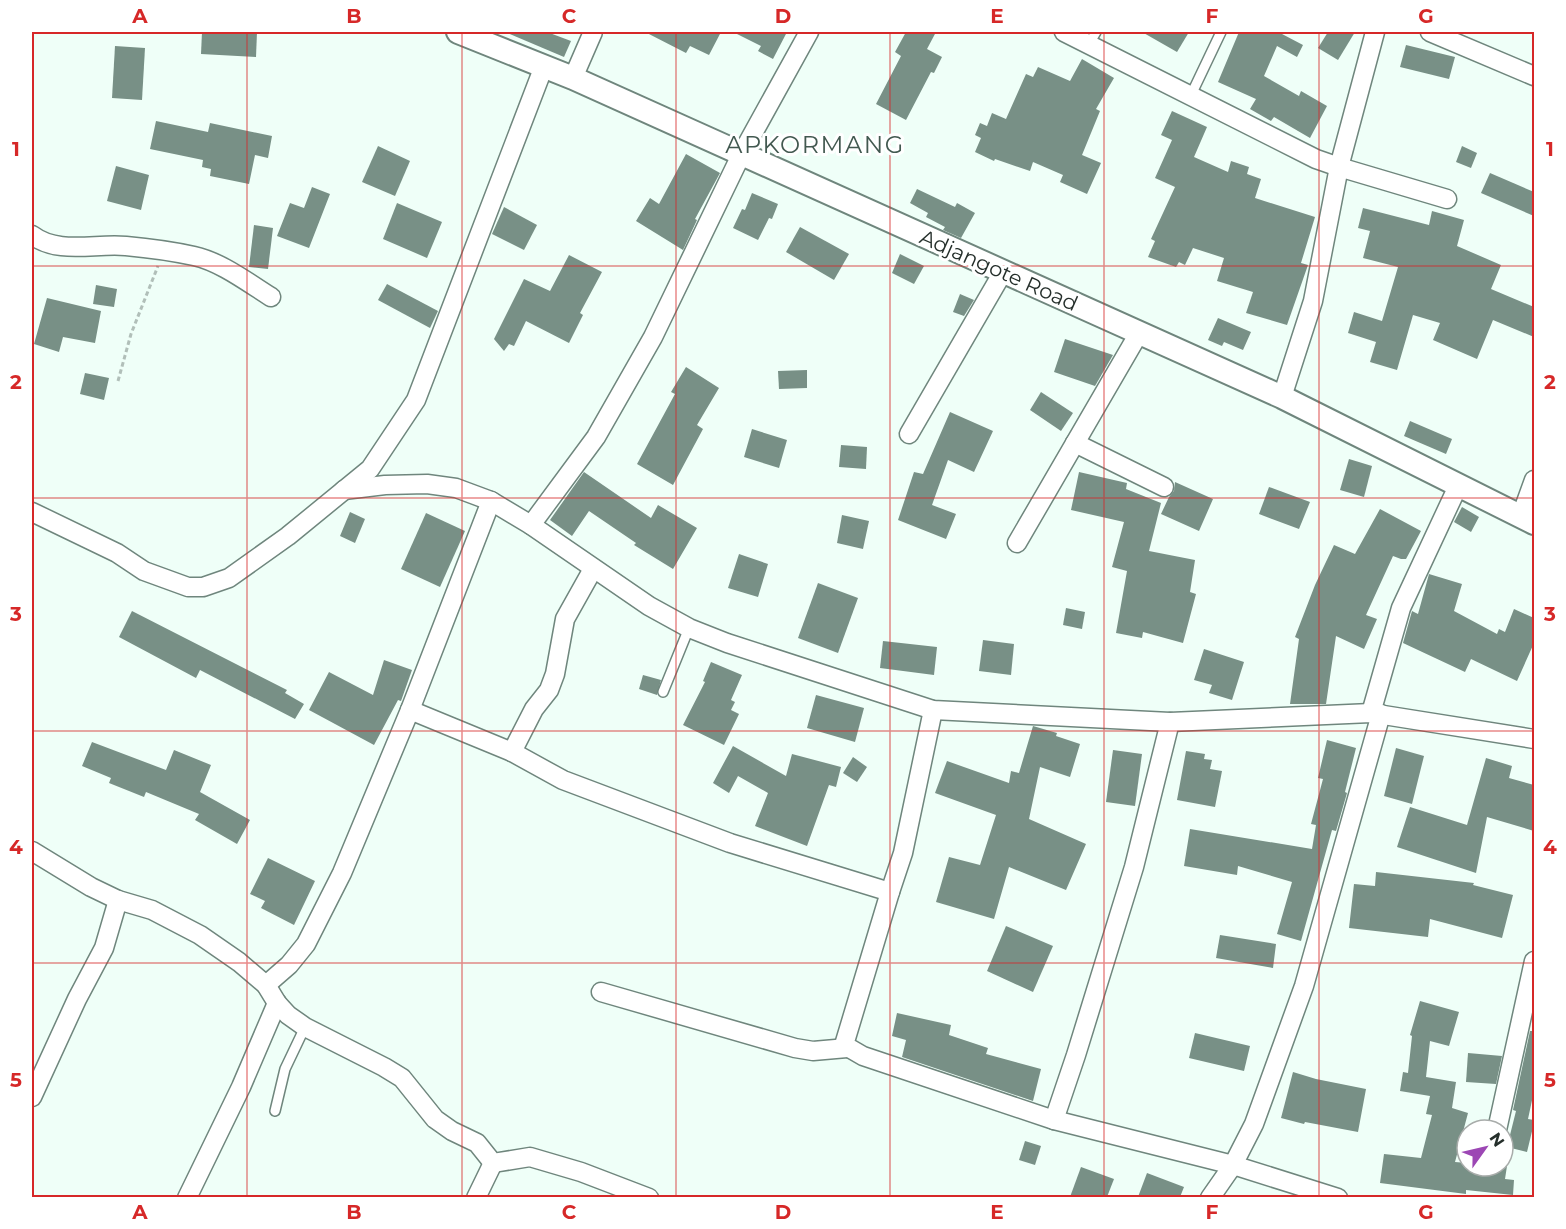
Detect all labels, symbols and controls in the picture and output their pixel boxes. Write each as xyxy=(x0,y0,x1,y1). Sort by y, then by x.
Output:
text: A xyxy=(131,4,148,28)
text: B xyxy=(346,4,362,28)
text: C xyxy=(562,4,577,28)
text: D xyxy=(775,4,791,28)
text: E xyxy=(990,4,1004,28)
text: F xyxy=(1206,4,1219,28)
text: G xyxy=(1418,4,1434,28)
district label: APKORMANG xyxy=(725,130,905,159)
text: 1 xyxy=(12,137,20,161)
text: 1 xyxy=(1546,137,1554,161)
street label: Adjangote Road xyxy=(916,224,1082,316)
text: 2 xyxy=(10,370,22,394)
text: 2 xyxy=(1544,370,1556,394)
text: 3 xyxy=(9,602,22,626)
text: 3 xyxy=(1543,602,1556,626)
text: 4 xyxy=(9,835,23,859)
text: 4 xyxy=(1543,835,1557,859)
text: 5 xyxy=(10,1068,22,1092)
text: 5 xyxy=(1544,1068,1556,1092)
north arrow xyxy=(1455,1118,1515,1178)
text: N xyxy=(1486,1129,1509,1151)
text: A xyxy=(131,1200,148,1224)
text: B xyxy=(346,1200,362,1224)
text: C xyxy=(562,1200,577,1224)
text: D xyxy=(775,1200,791,1224)
text: E xyxy=(990,1200,1004,1224)
text: F xyxy=(1206,1200,1219,1224)
text: G xyxy=(1418,1200,1434,1224)

